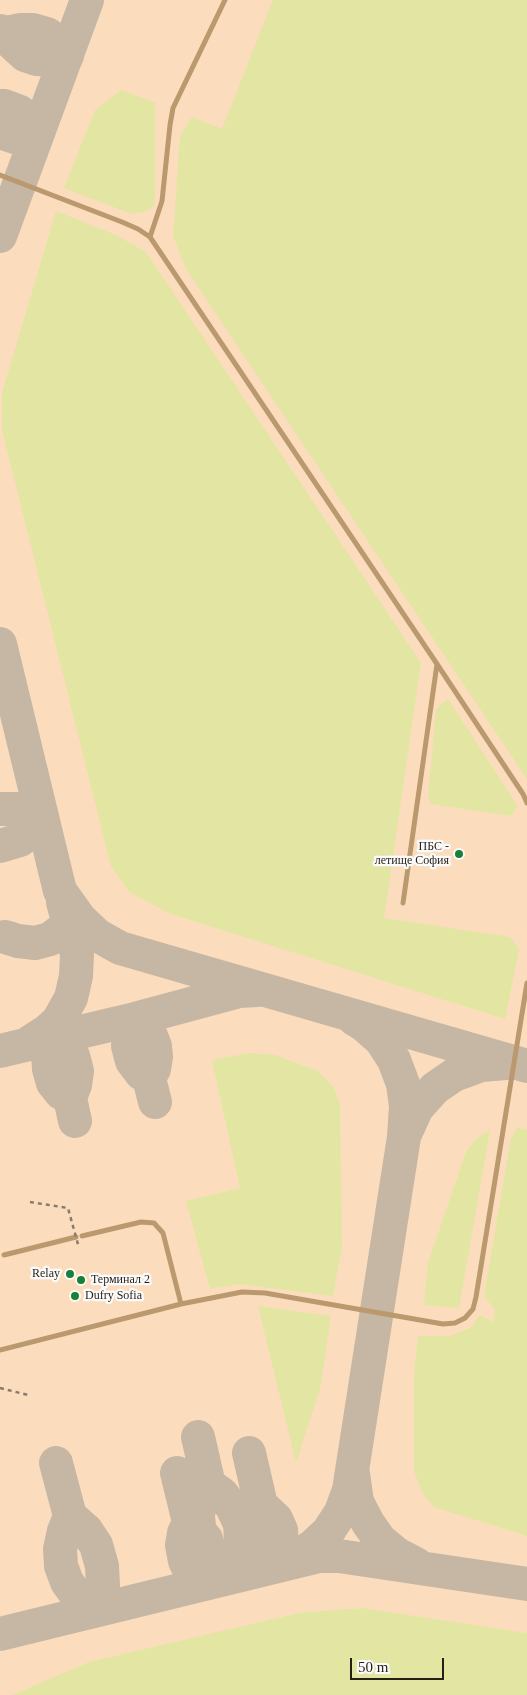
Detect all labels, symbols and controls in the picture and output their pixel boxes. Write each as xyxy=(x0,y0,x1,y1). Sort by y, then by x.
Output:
place label: ПБС - летище София xyxy=(375,840,449,868)
marker: ПБС - летище София xyxy=(453,848,465,860)
place label: Relay xyxy=(32,1267,60,1281)
marker: Relay xyxy=(64,1268,76,1280)
place label: Терминал 2 xyxy=(91,1273,150,1287)
marker: Терминал 2 xyxy=(75,1274,87,1286)
place label: Dufry Sofia xyxy=(85,1289,142,1303)
marker: Dufry Sofia xyxy=(69,1290,81,1302)
scale bar xyxy=(352,1648,446,1680)
text: 50 m xyxy=(358,1659,388,1675)

